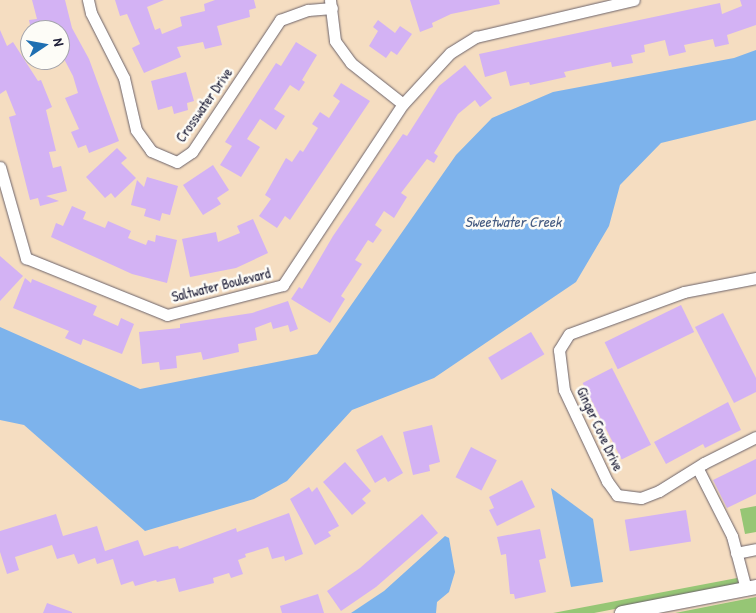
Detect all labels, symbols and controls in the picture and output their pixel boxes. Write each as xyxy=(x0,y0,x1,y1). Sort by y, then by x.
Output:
north arrow xyxy=(20,20,70,70)
text: N xyxy=(49,36,69,48)
street label: Crosswater Drive xyxy=(172,65,236,145)
water label: Sweetwater Creek xyxy=(465,213,561,231)
street label: Saltwater Boulevard xyxy=(170,265,272,305)
street label: Ginger Cove Drive xyxy=(573,384,627,474)

